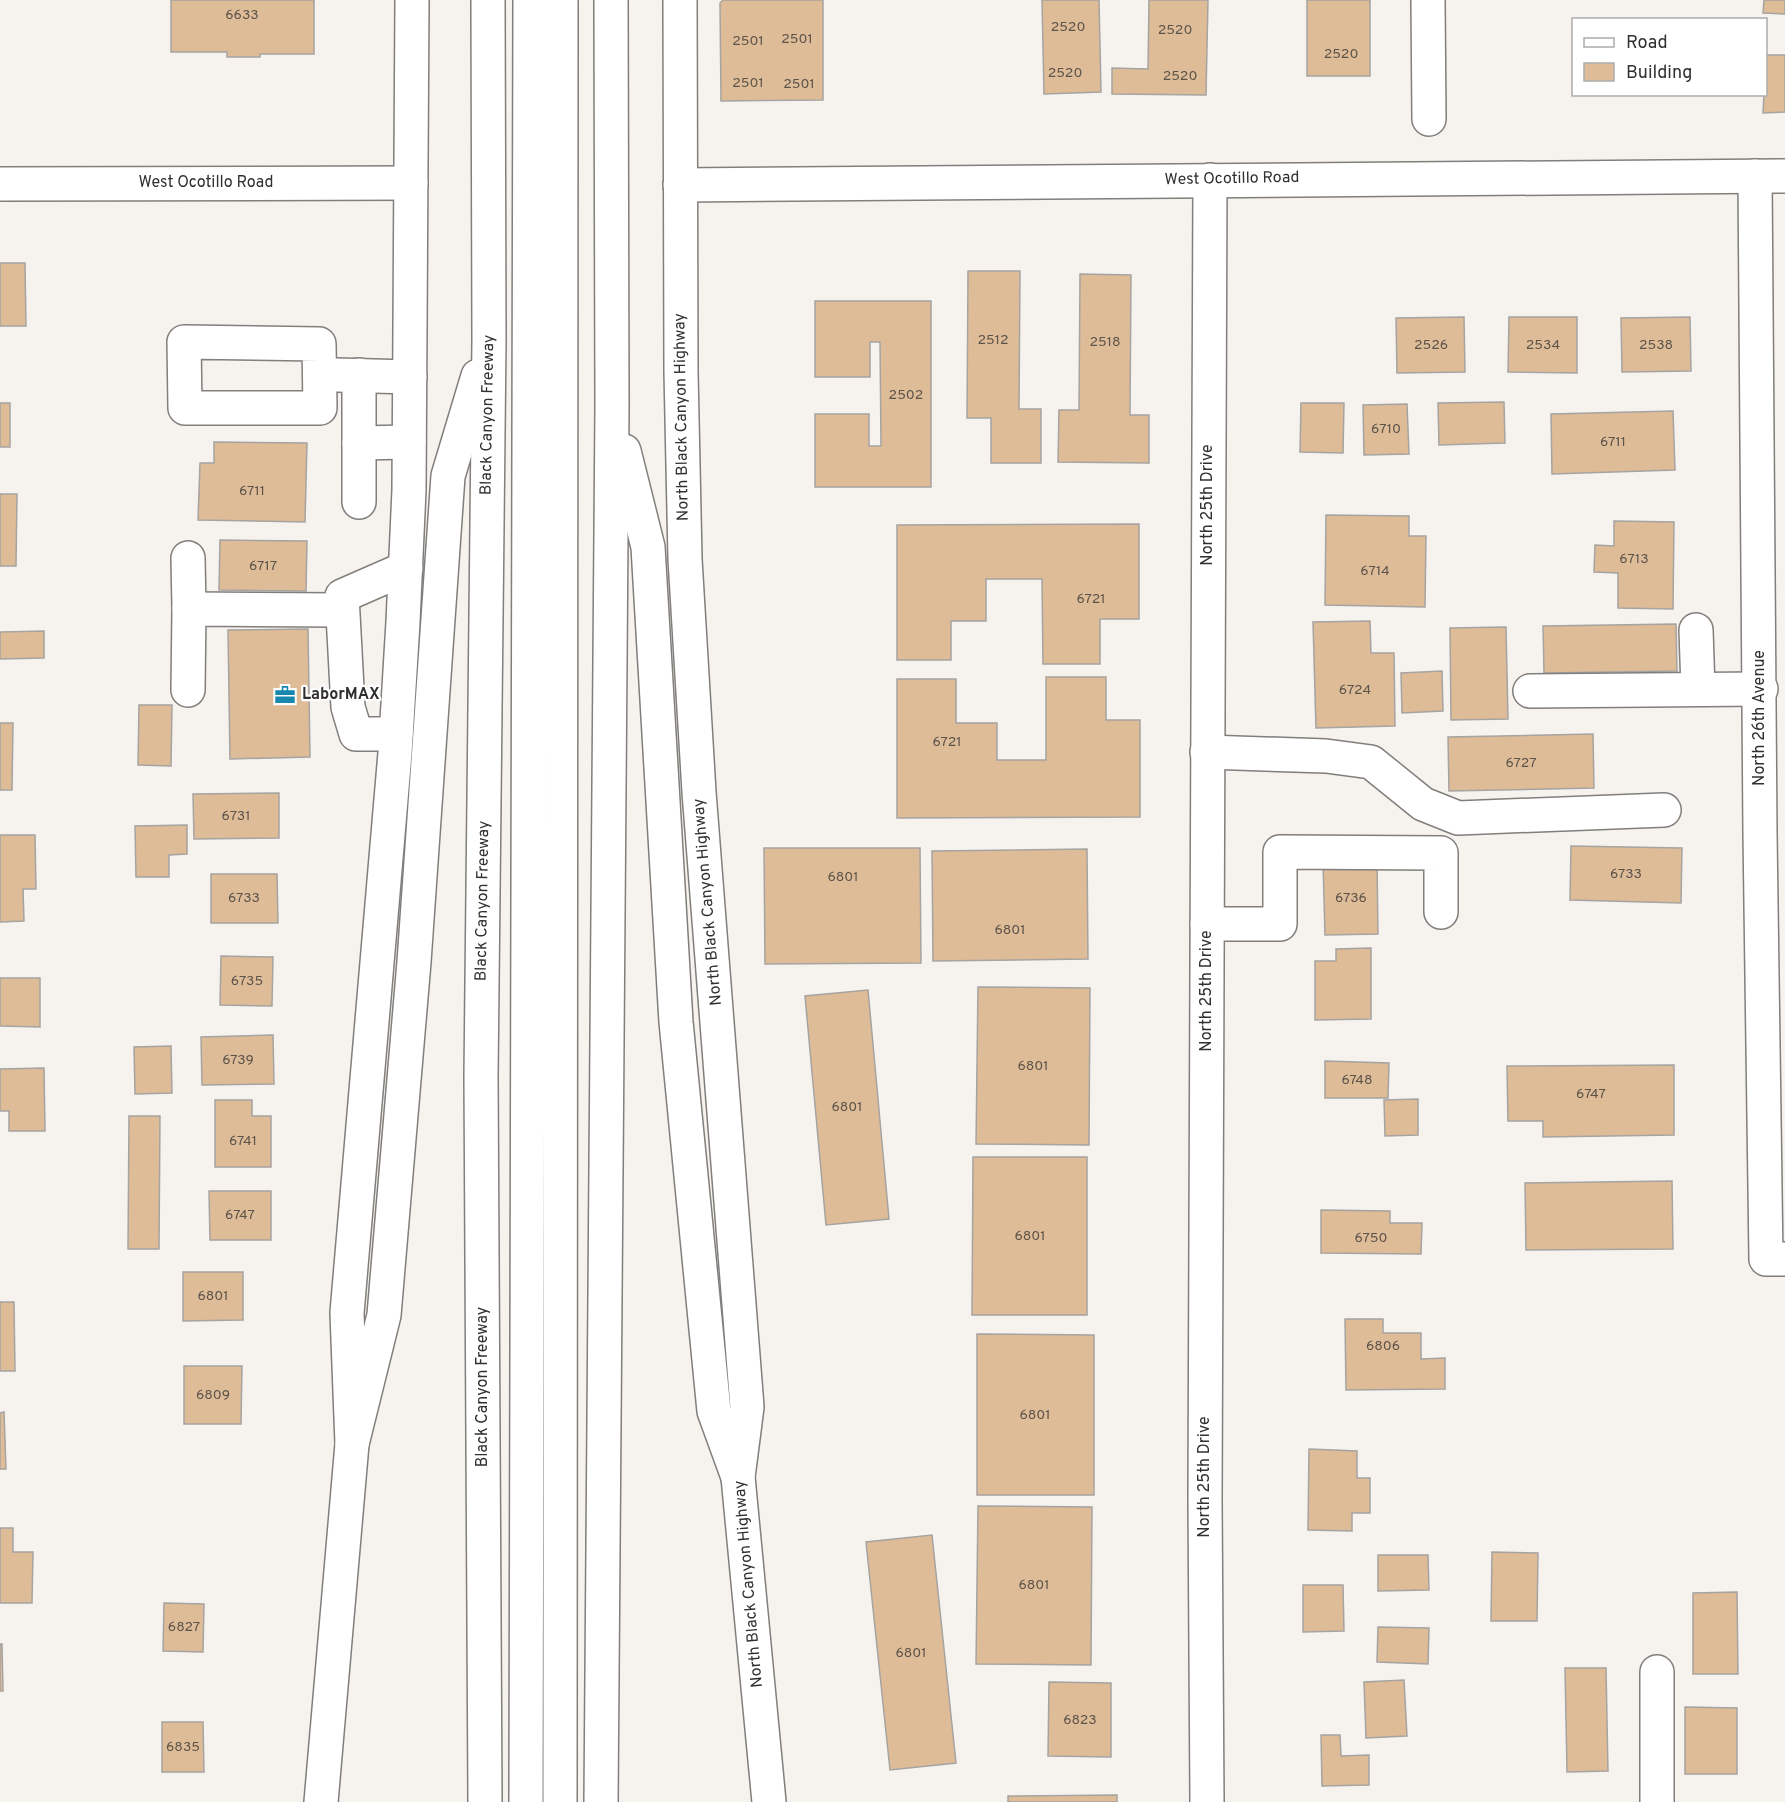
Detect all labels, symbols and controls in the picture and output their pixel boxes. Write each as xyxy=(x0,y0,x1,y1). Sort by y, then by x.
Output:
house number: 6633 xyxy=(225,7,259,24)
legend xyxy=(1572,18,1767,96)
house number: 2520 xyxy=(1051,19,1085,36)
house number: 2520 xyxy=(1158,22,1192,39)
house number: 2501 xyxy=(781,31,813,48)
text: Road xyxy=(1626,32,1668,55)
house number: 2501 xyxy=(732,33,764,50)
house number: 2520 xyxy=(1324,46,1358,63)
text: Building xyxy=(1626,62,1692,85)
house number: 2520 xyxy=(1048,65,1082,82)
house number: 2520 xyxy=(1163,68,1197,85)
house number: 2501 xyxy=(732,75,764,92)
house number: 2501 xyxy=(783,76,815,93)
street label: West Ocotillo Road xyxy=(1164,168,1300,190)
street label: West Ocotillo Road xyxy=(138,173,274,193)
street label: North Black Canyon Highway xyxy=(670,313,694,521)
house number: 2512 xyxy=(977,332,1009,349)
house number: 2518 xyxy=(1089,334,1121,351)
street label: Black Canyon Freeway xyxy=(477,335,499,495)
house number: 2526 xyxy=(1414,337,1448,354)
house number: 2534 xyxy=(1526,337,1560,354)
house number: 2538 xyxy=(1639,337,1673,354)
house number: 2502 xyxy=(889,387,923,404)
house number: 6710 xyxy=(1371,421,1401,438)
house number: 6711 xyxy=(1600,434,1626,451)
street label: North 25th Drive xyxy=(1198,444,1218,566)
house number: 6711 xyxy=(239,483,265,500)
house number: 6713 xyxy=(1619,551,1649,568)
house number: 6717 xyxy=(249,558,277,575)
house number: 6714 xyxy=(1360,563,1390,580)
house number: 6721 xyxy=(1077,591,1105,608)
street label: North 26th Avenue xyxy=(1750,650,1770,786)
house number: 6724 xyxy=(1339,682,1371,699)
office icon: LaborMAX xyxy=(273,683,297,707)
place label: LaborMAX xyxy=(302,685,380,705)
house number: 6721 xyxy=(933,734,961,751)
house number: 6727 xyxy=(1506,755,1536,772)
street label: North Black Canyon Highway xyxy=(689,798,727,1006)
house number: 6731 xyxy=(222,808,250,825)
street label: Black Canyon Freeway xyxy=(472,821,494,981)
house number: 6733 xyxy=(1610,866,1642,883)
house number: 6801 xyxy=(828,869,858,886)
house number: 6733 xyxy=(228,890,260,907)
house number: 6736 xyxy=(1335,890,1367,907)
house number: 6801 xyxy=(995,922,1025,939)
street label: North 25th Drive xyxy=(1197,930,1217,1052)
house number: 6735 xyxy=(231,973,263,990)
house number: 6739 xyxy=(222,1052,254,1069)
house number: 6801 xyxy=(1018,1058,1048,1075)
house number: 6748 xyxy=(1341,1072,1373,1089)
house number: 6747 xyxy=(1576,1086,1606,1103)
house number: 6801 xyxy=(832,1099,862,1116)
house number: 6741 xyxy=(229,1133,257,1150)
house number: 6747 xyxy=(225,1207,255,1224)
house number: 6801 xyxy=(1015,1228,1045,1245)
house number: 6750 xyxy=(1354,1230,1388,1247)
house number: 6801 xyxy=(198,1288,228,1305)
street label: Black Canyon Freeway xyxy=(473,1307,493,1467)
house number: 6806 xyxy=(1366,1338,1400,1355)
house number: 6809 xyxy=(196,1387,230,1404)
house number: 6801 xyxy=(1020,1407,1050,1424)
street label: North 25th Drive xyxy=(1195,1416,1215,1538)
street label: North Black Canyon Highway xyxy=(730,1480,768,1688)
house number: 6801 xyxy=(1019,1577,1049,1594)
house number: 6827 xyxy=(168,1619,200,1636)
house number: 6801 xyxy=(896,1645,926,1662)
house number: 6823 xyxy=(1063,1712,1097,1729)
house number: 6835 xyxy=(166,1739,200,1756)

